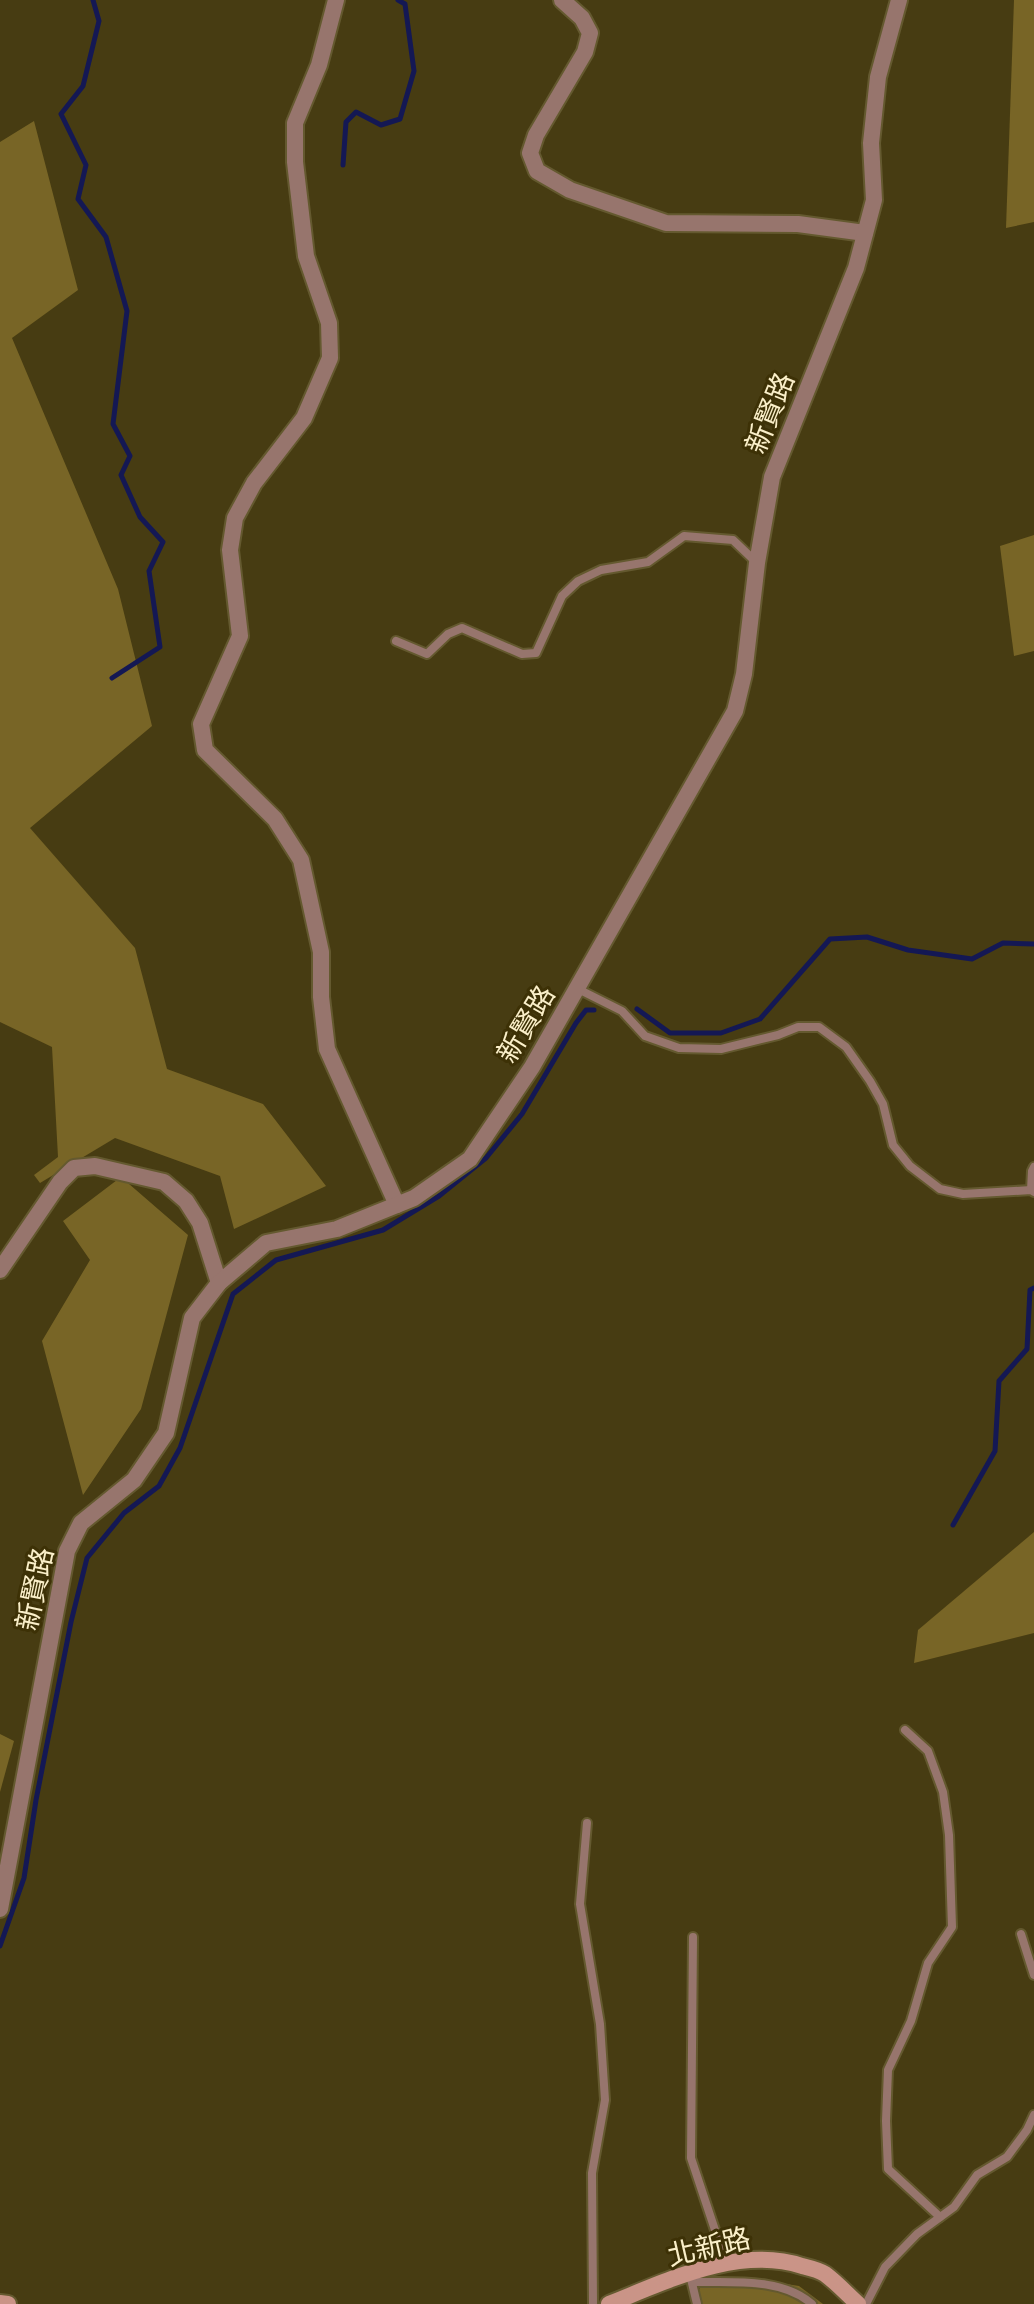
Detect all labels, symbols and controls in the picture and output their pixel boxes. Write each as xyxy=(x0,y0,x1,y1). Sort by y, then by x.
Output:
street label: 新賢路 xyxy=(740,368,800,458)
street label: 新賢路 xyxy=(491,980,561,1068)
street label: 新賢路 xyxy=(11,1545,59,1633)
street label: 北新路 xyxy=(665,2222,753,2272)

